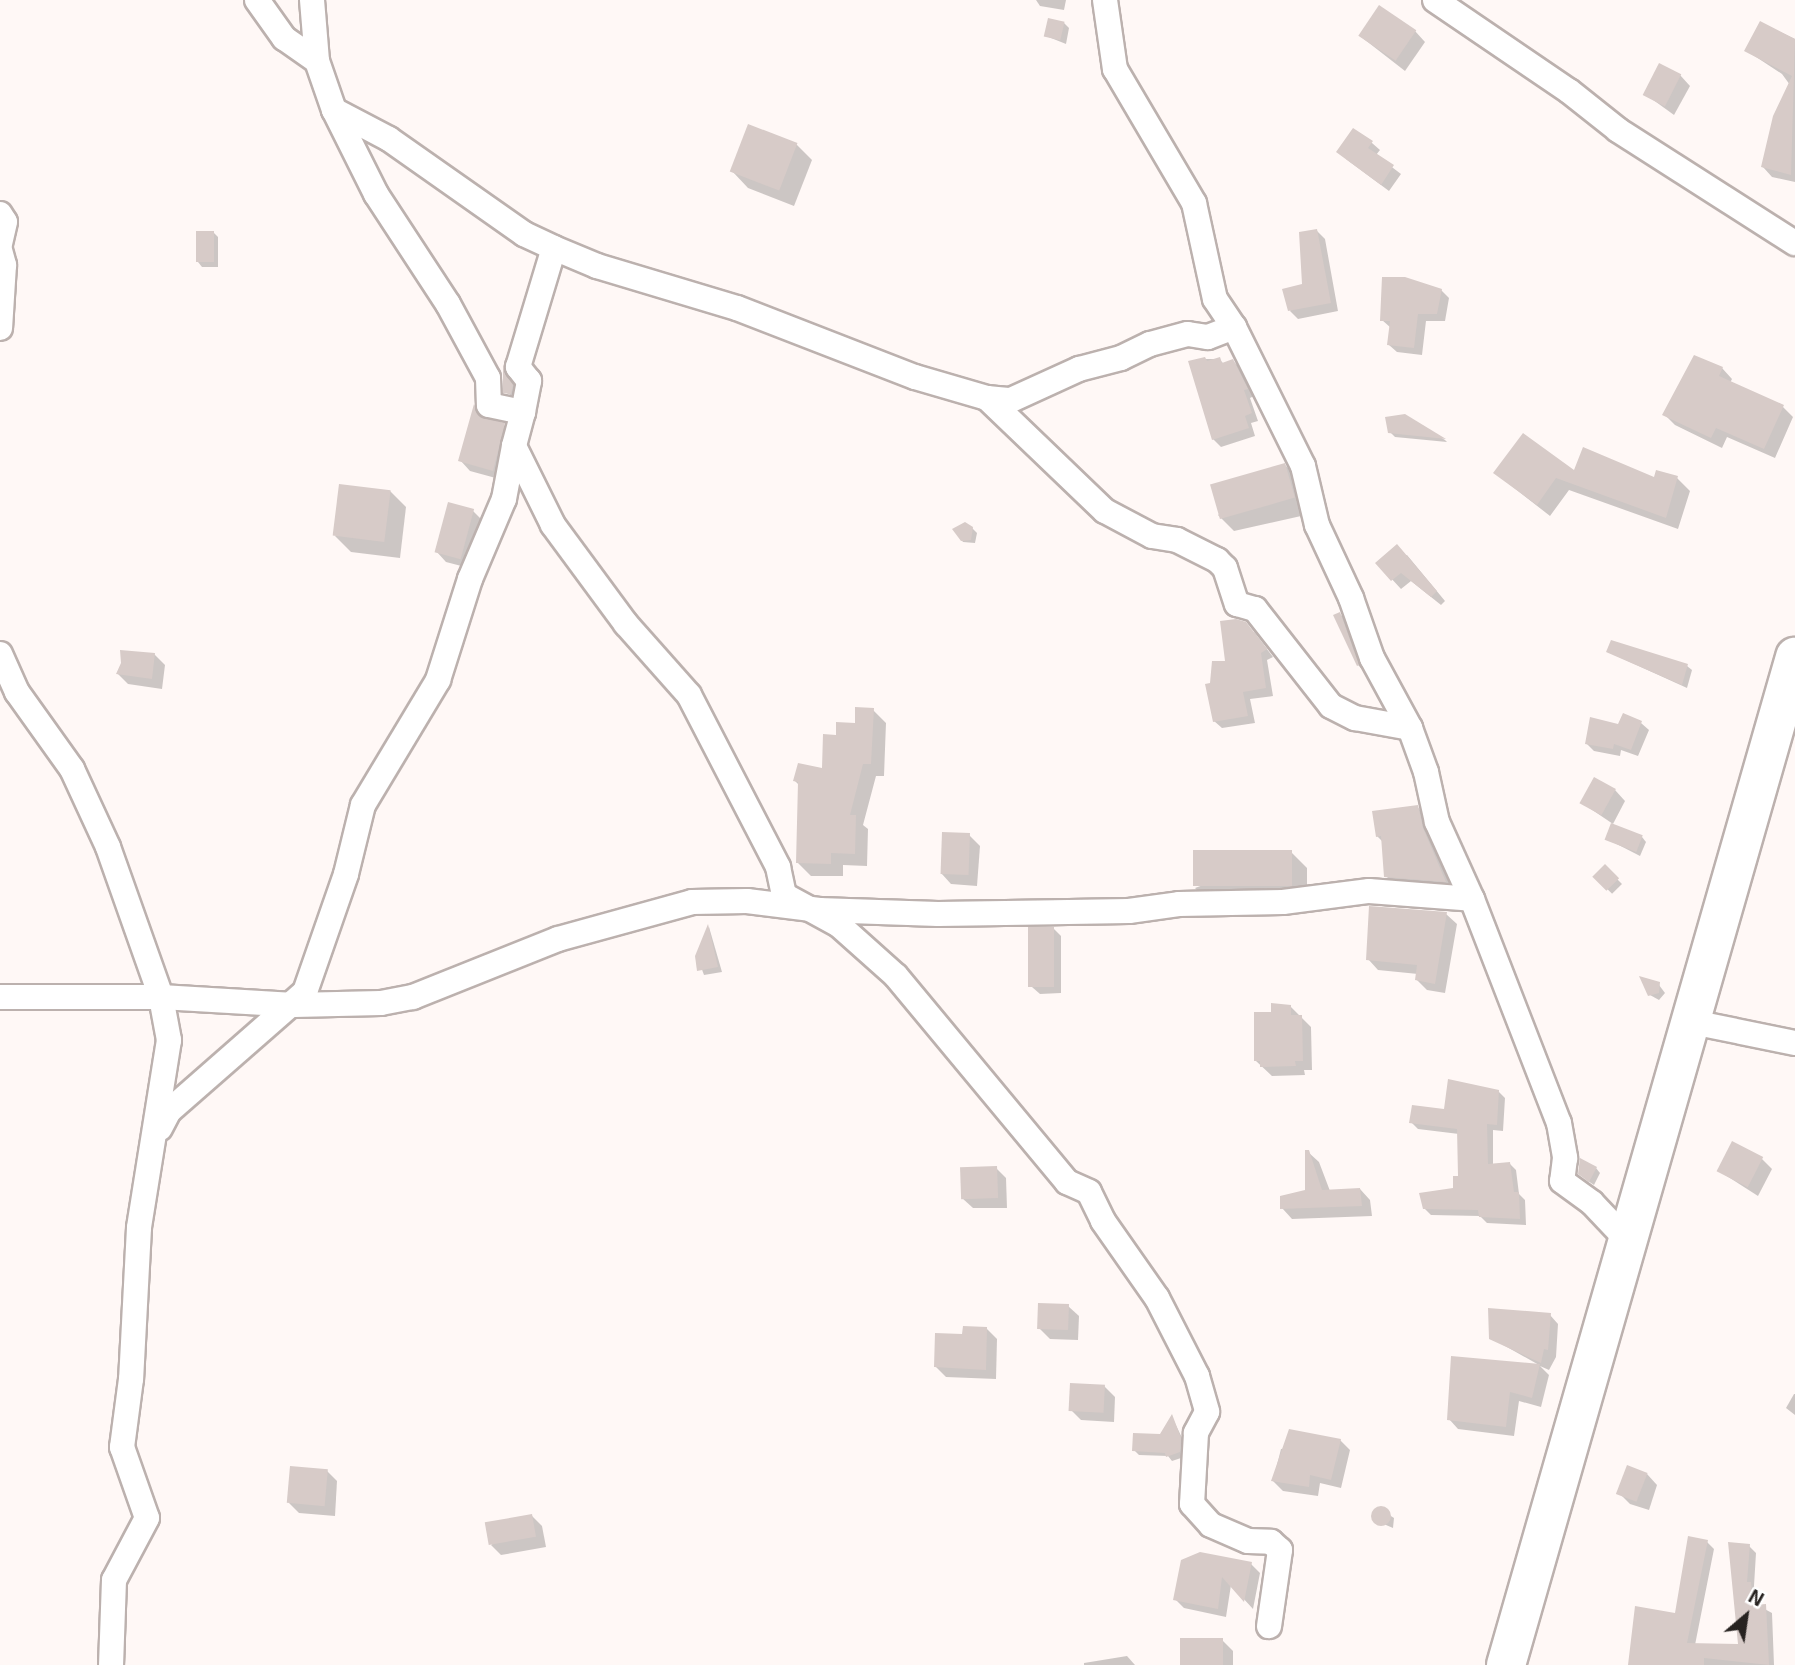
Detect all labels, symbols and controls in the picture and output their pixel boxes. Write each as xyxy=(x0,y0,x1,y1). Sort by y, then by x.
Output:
north arrow xyxy=(1711,1581,1781,1651)
text: N xyxy=(1745,1584,1768,1611)

